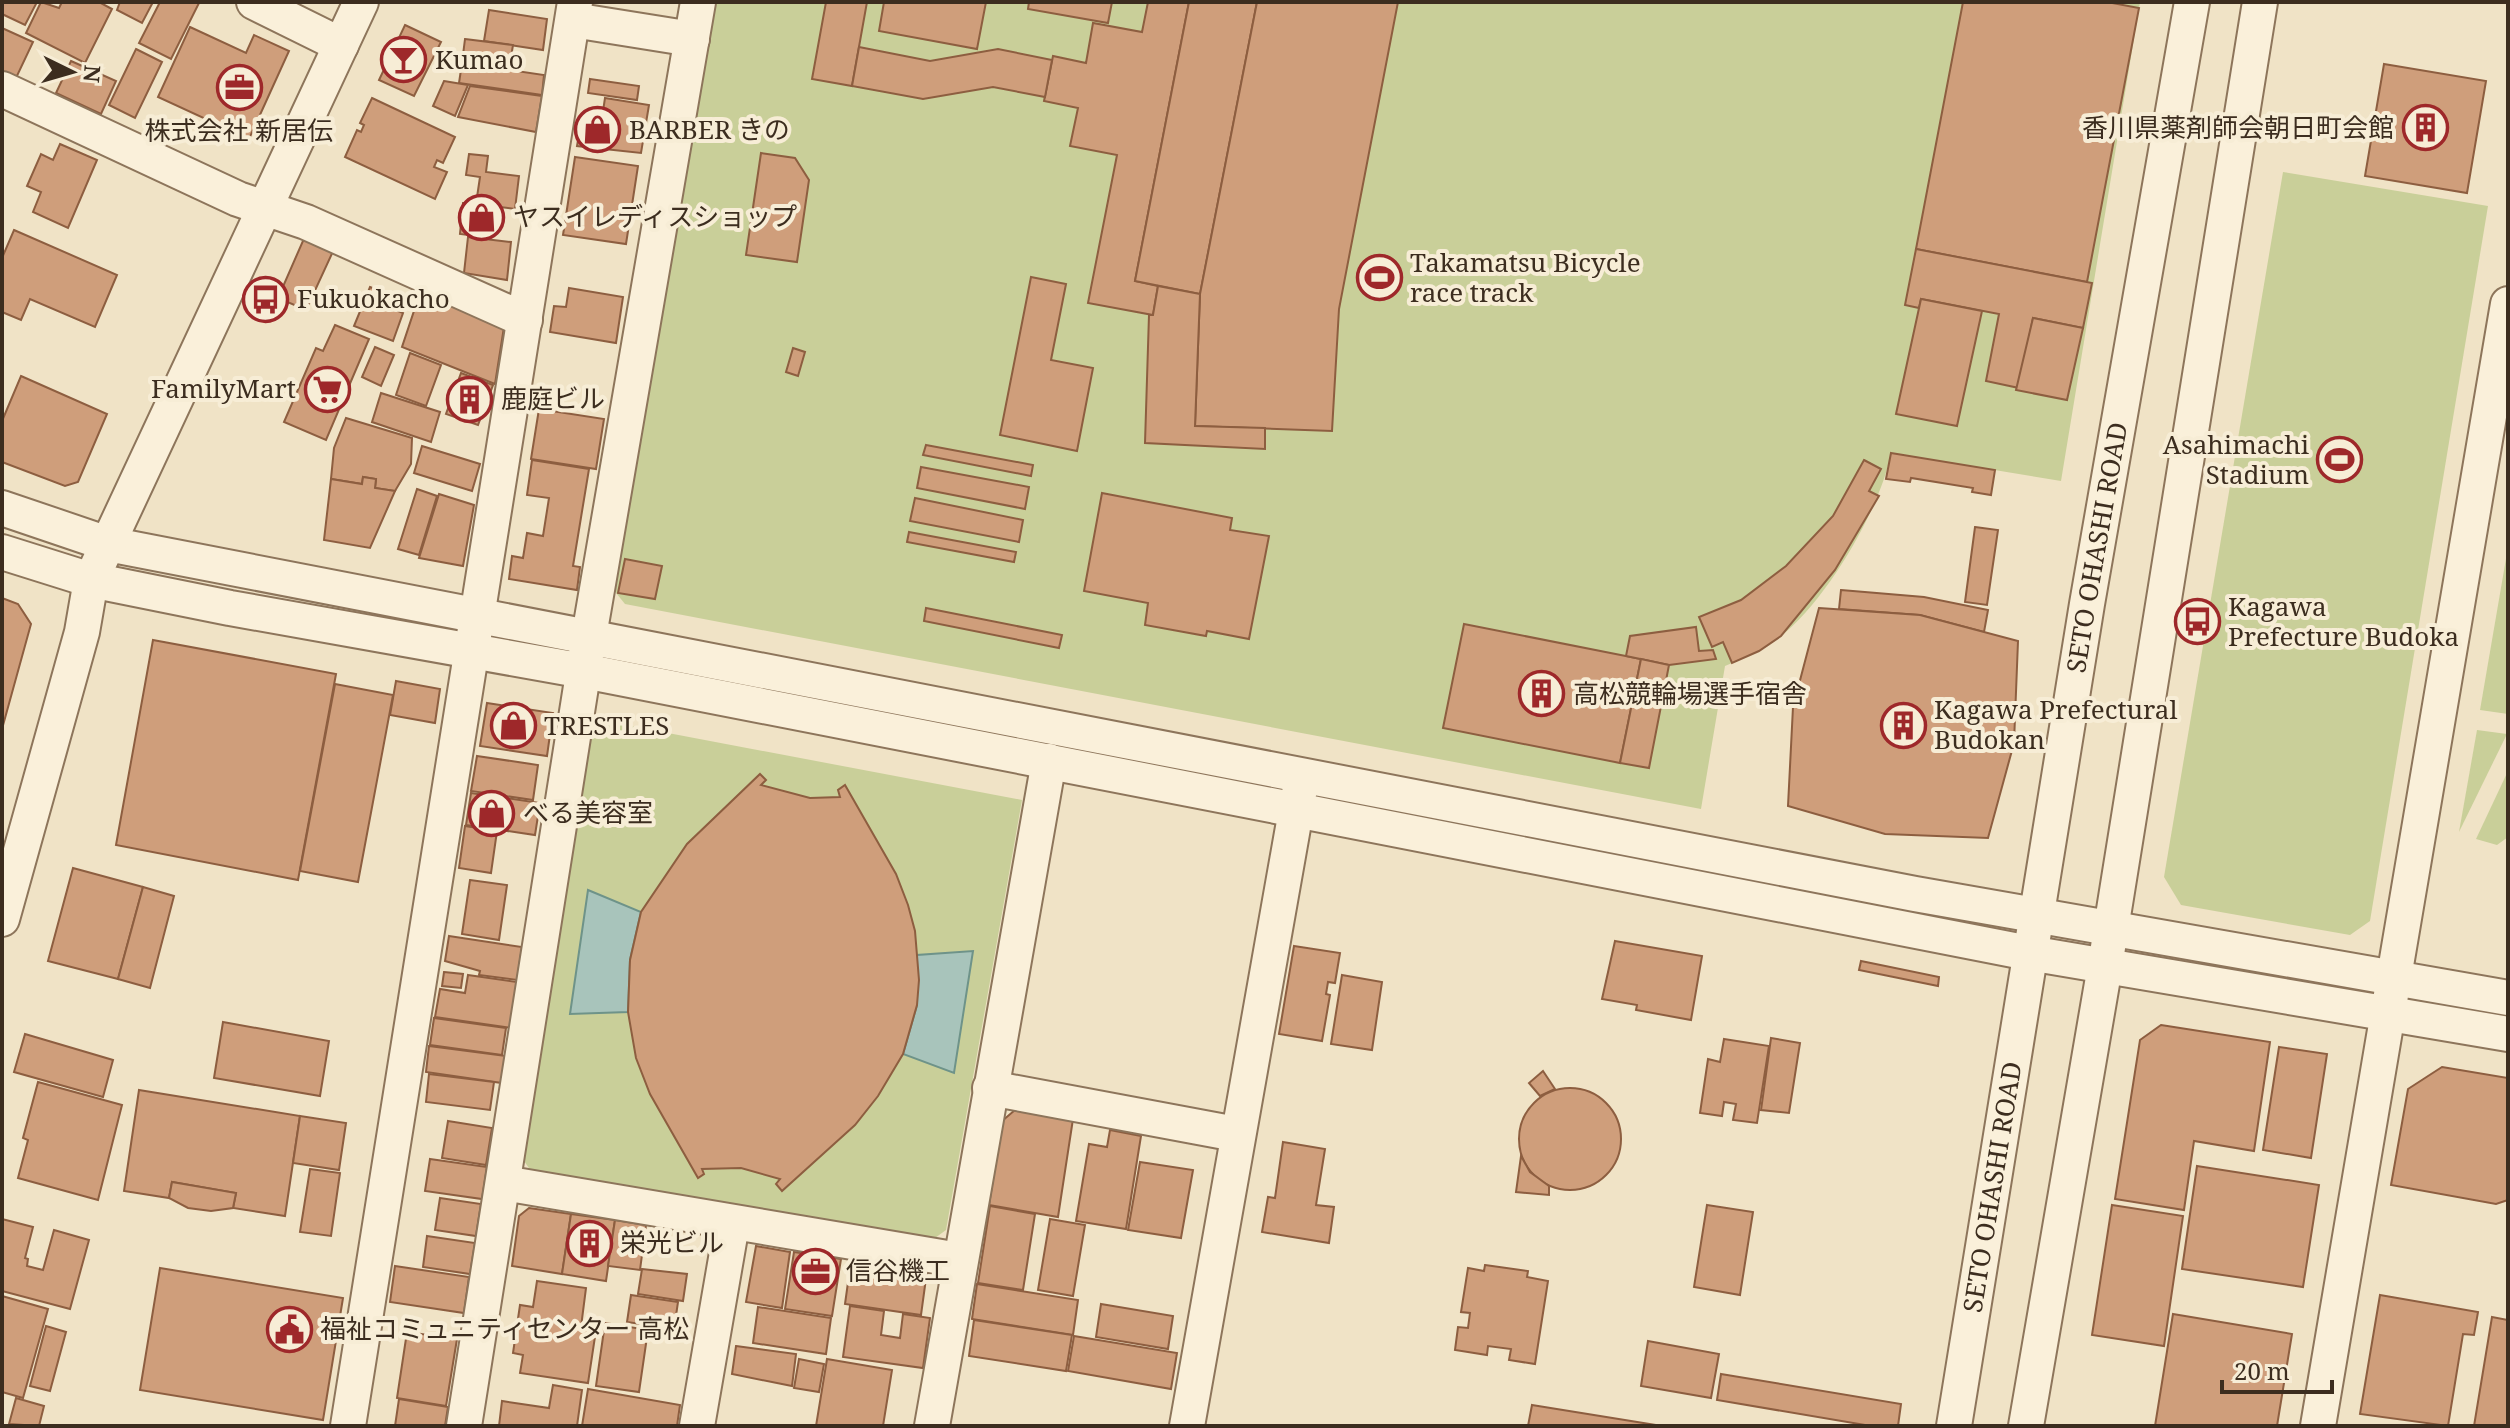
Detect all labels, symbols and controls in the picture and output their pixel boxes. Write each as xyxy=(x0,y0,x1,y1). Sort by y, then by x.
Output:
north arrow xyxy=(32,32,112,112)
bar icon: Kumao xyxy=(380,36,428,84)
place label: Kumao xyxy=(435,41,523,77)
text: N xyxy=(77,64,109,84)
office icon: 株式会社 新居伝 xyxy=(215,64,263,112)
building icon: 香川県薬剤師会朝日町会館 xyxy=(2401,104,2449,152)
shop icon: BARBER きの xyxy=(574,106,622,154)
place label: 香川県薬剤師会朝日町会館 xyxy=(2082,109,2394,145)
place label: BARBER きの xyxy=(629,111,790,147)
place label: 株式会社 新居伝 xyxy=(145,112,333,148)
shop icon: ヤスイレディスショップ xyxy=(458,193,506,241)
place label: ヤスイレディスショップ xyxy=(513,198,797,234)
place label: Takamatsu Bicycle race track xyxy=(1410,244,1641,310)
sports icon: Takamatsu Bicycle race track xyxy=(1355,254,1403,302)
bus stop icon: Fukuokacho xyxy=(242,275,290,323)
place label: Fukuokacho xyxy=(297,280,450,316)
supermarket icon: FamilyMart xyxy=(303,365,351,413)
place label: FamilyMart xyxy=(151,370,296,406)
building icon: 鹿庭ビル xyxy=(446,375,494,423)
place label: 鹿庭ビル xyxy=(501,380,605,416)
street label: SETO OHASHI ROAD xyxy=(2057,419,2135,675)
place label: Asahimachi Stadium xyxy=(2163,426,2309,492)
sports icon: Asahimachi Stadium xyxy=(2316,436,2364,484)
place label: Kagawa Prefecture Budoka xyxy=(2228,588,2459,654)
bus stop icon: Kagawa Prefecture Budoka xyxy=(2173,598,2221,646)
building icon: 高松競輪場選手宿舎 xyxy=(1518,670,1566,718)
place label: 高松競輪場選手宿舎 xyxy=(1573,675,1807,711)
place label: Kagawa Prefectural Budokan xyxy=(1934,691,2178,757)
building icon: Kagawa Prefectural Budokan xyxy=(1879,701,1927,749)
shop icon: TRESTLES xyxy=(489,702,537,750)
place label: TRESTLES xyxy=(544,707,669,743)
shop icon: べる美容室 xyxy=(468,789,516,837)
place label: べる美容室 xyxy=(523,794,653,830)
street label: SETO OHASHI ROAD xyxy=(1954,1059,2030,1315)
building icon: 栄光ビル xyxy=(565,1219,613,1267)
place label: 栄光ビル xyxy=(620,1224,724,1260)
office icon: 信谷機工 xyxy=(791,1247,839,1295)
place label: 信谷機工 xyxy=(846,1252,950,1288)
public building icon: 福祉コミュニティセンター 高松 xyxy=(265,1305,313,1353)
place label: 福祉コミュニティセンター 高松 xyxy=(320,1310,689,1346)
scale bar xyxy=(2222,1344,2332,1394)
text: 20 m xyxy=(2234,1354,2290,1387)

